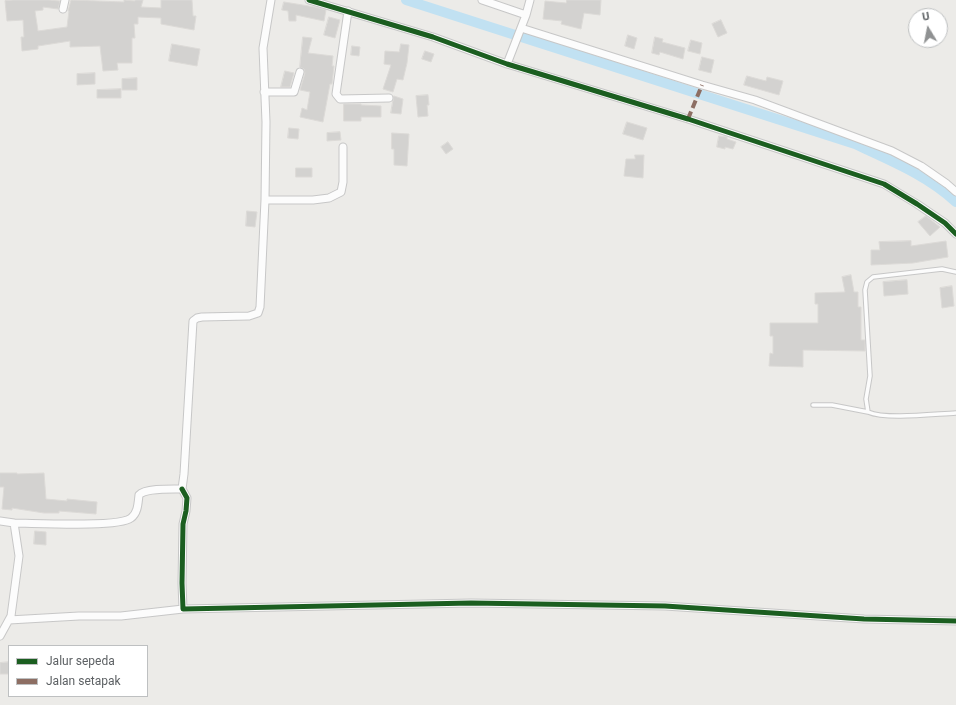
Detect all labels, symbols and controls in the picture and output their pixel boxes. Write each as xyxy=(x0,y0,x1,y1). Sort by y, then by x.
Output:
north arrow xyxy=(908,8,948,48)
text: U xyxy=(921,10,931,24)
legend xyxy=(8,645,148,697)
text: Jalur sepeda xyxy=(46,654,115,668)
text: Jalan setapak xyxy=(46,674,121,688)

